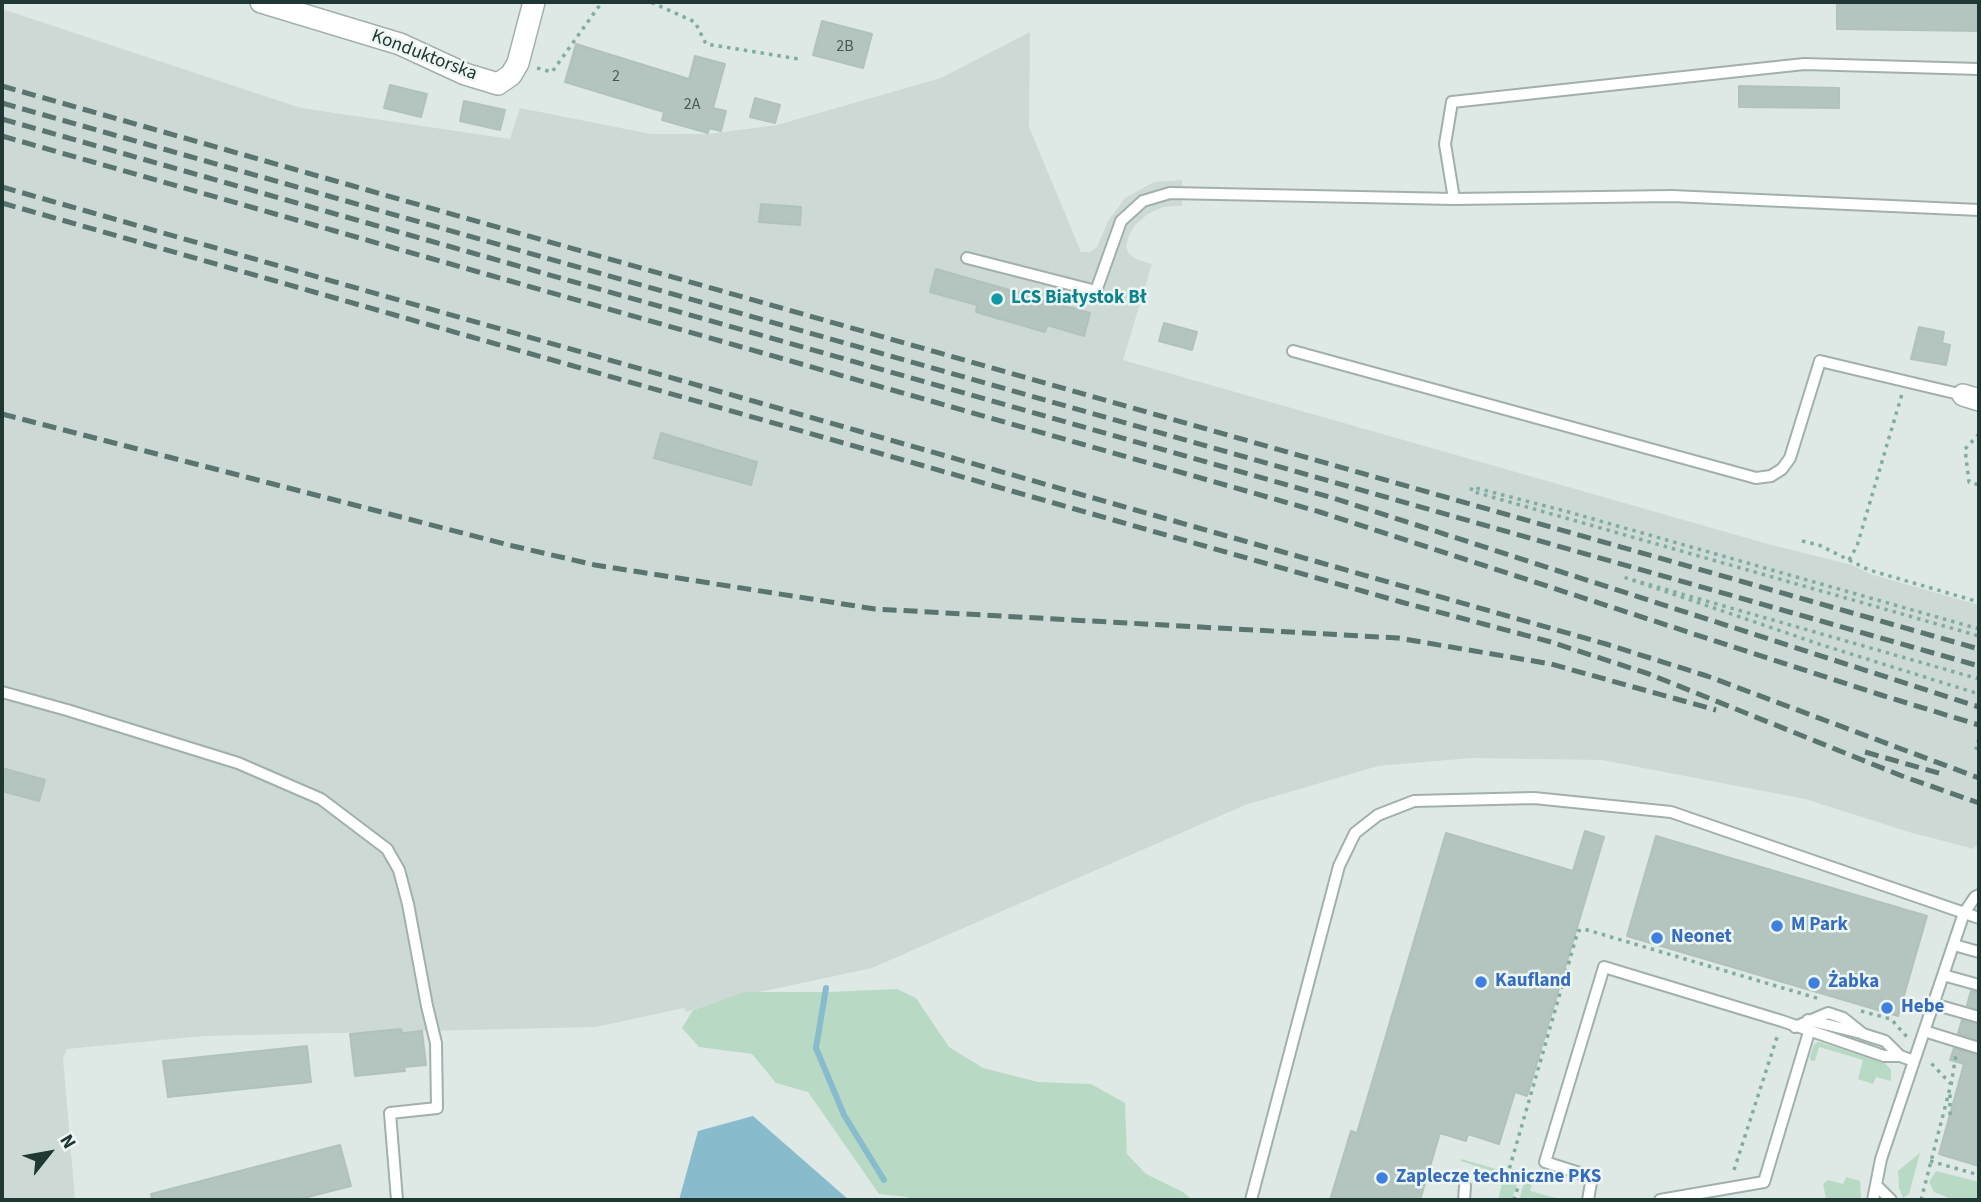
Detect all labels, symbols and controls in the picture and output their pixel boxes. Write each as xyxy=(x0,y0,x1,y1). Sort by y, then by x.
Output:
street label: Konduktorska xyxy=(368,25,480,87)
house number: 2B xyxy=(836,37,854,57)
house number: 2 xyxy=(612,67,620,87)
house number: 2A xyxy=(684,95,700,115)
place label: LCS Białystok Bł xyxy=(1011,288,1147,310)
marker: LCS Białystok Bł xyxy=(989,291,1005,307)
place label: M Park xyxy=(1791,915,1848,937)
marker: M Park xyxy=(1769,918,1785,934)
place label: Neonet xyxy=(1671,927,1732,949)
marker: Neonet xyxy=(1649,930,1665,946)
place label: Kaufland xyxy=(1495,971,1571,993)
place label: Żabka xyxy=(1828,972,1879,994)
marker: Kaufland xyxy=(1473,974,1489,990)
marker: Żabka xyxy=(1806,975,1822,991)
place label: Hebe xyxy=(1901,997,1944,1019)
marker: Hebe xyxy=(1879,1000,1895,1016)
north arrow xyxy=(14,1118,84,1188)
text: N xyxy=(53,1130,82,1154)
place label: Zaplecze techniczne PKS xyxy=(1396,1167,1601,1189)
marker: Zaplecze techniczne PKS xyxy=(1374,1170,1390,1186)

